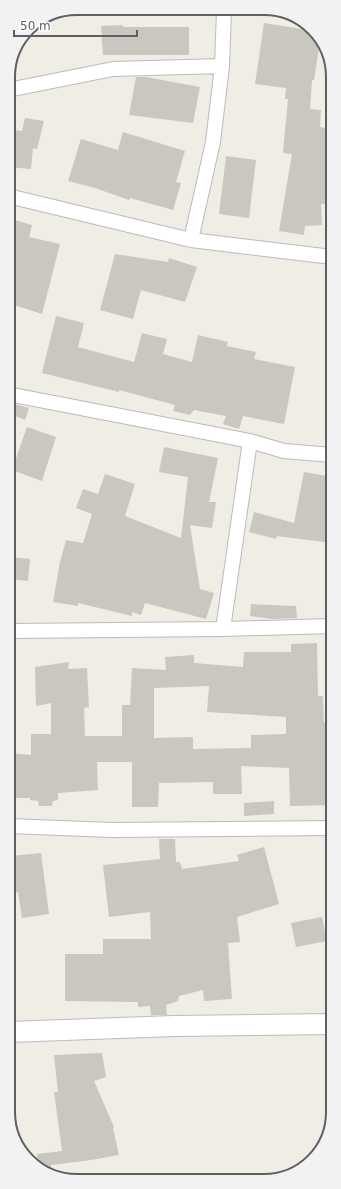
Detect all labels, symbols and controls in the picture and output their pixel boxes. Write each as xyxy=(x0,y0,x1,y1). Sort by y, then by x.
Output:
scale bar xyxy=(14,12,137,38)
text: 50 m xyxy=(20,19,51,33)

